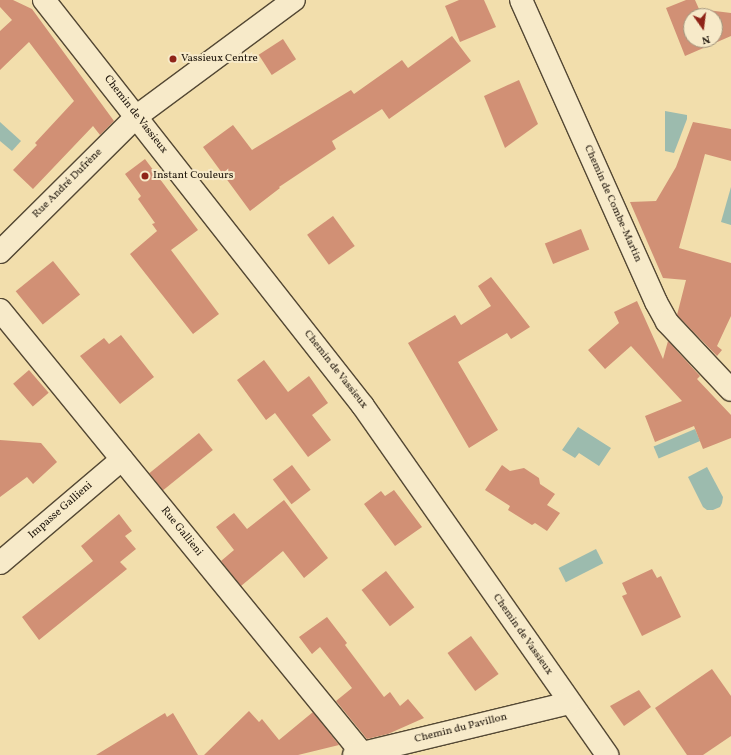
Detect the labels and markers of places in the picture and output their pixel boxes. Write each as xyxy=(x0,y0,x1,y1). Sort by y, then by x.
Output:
place label: Vassieux Centre xyxy=(181,52,258,66)
marker: Vassieux Centre xyxy=(168,54,178,64)
place label: Instant Couleurs xyxy=(153,169,233,183)
marker: Instant Couleurs xyxy=(140,171,150,181)

